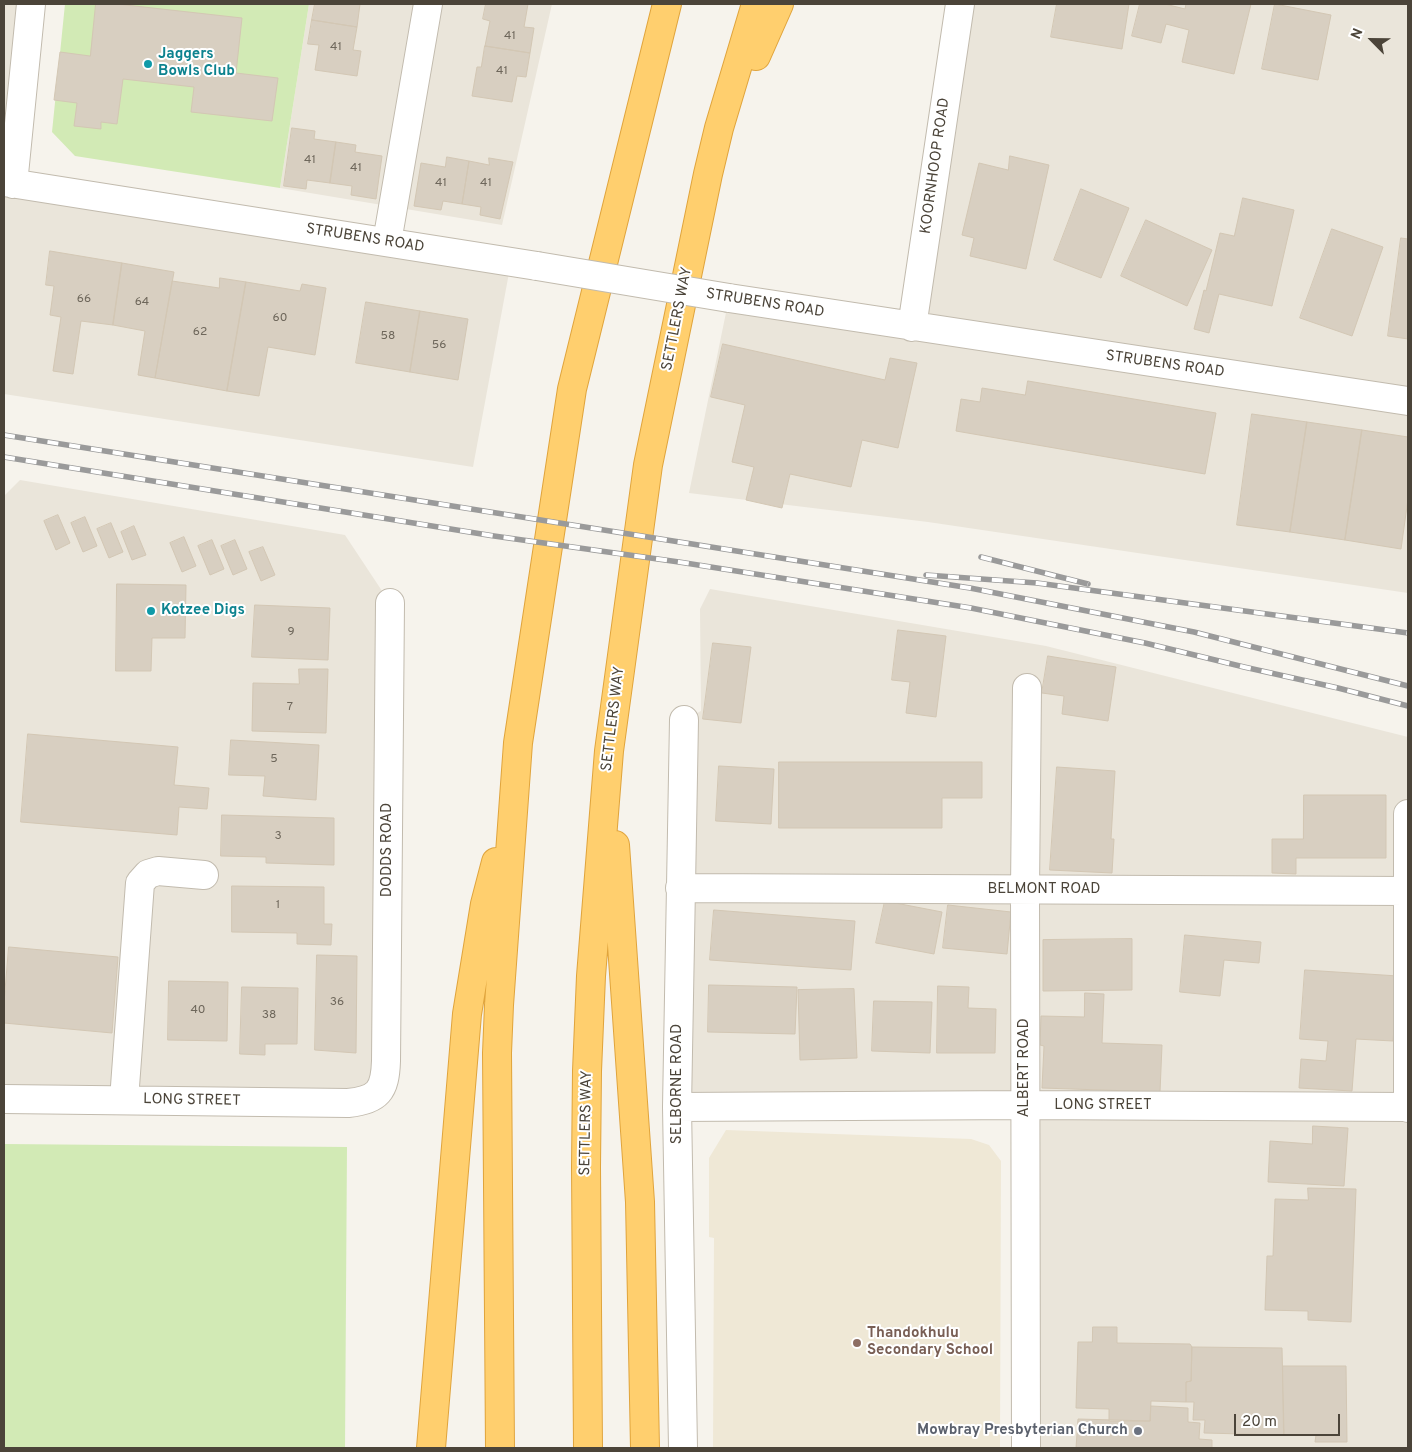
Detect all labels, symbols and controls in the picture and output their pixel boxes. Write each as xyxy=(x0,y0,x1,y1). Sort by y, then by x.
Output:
north arrow xyxy=(1347,15,1397,65)
text: N xyxy=(1348,26,1368,42)
house number: 41 xyxy=(504,30,516,44)
house number: 41 xyxy=(330,41,342,55)
place label: Jaggers Bowls Club xyxy=(158,46,235,81)
marker: Jaggers Bowls Club xyxy=(142,58,154,70)
house number: 41 xyxy=(496,65,508,79)
street label: KOORNHOOP ROAD xyxy=(918,97,954,235)
house number: 41 xyxy=(304,154,316,168)
house number: 41 xyxy=(350,162,362,176)
house number: 41 xyxy=(435,177,447,191)
house number: 41 xyxy=(480,177,492,191)
street label: STRUBENS ROAD xyxy=(304,221,426,257)
street label: SETTLERS WAY xyxy=(659,266,697,372)
street label: STRUBENS ROAD xyxy=(704,286,826,322)
house number: 66 xyxy=(77,293,91,307)
house number: 64 xyxy=(135,296,149,310)
house number: 60 xyxy=(273,312,287,326)
house number: 62 xyxy=(193,326,207,340)
house number: 58 xyxy=(381,330,395,344)
house number: 56 xyxy=(432,339,446,353)
street label: STRUBENS ROAD xyxy=(1104,348,1226,382)
place label: Kotzee Digs xyxy=(161,602,245,620)
marker: Kotzee Digs xyxy=(145,605,157,617)
house number: 9 xyxy=(287,626,295,640)
street label: SETTLERS WAY xyxy=(599,666,629,772)
house number: 7 xyxy=(287,701,293,715)
house number: 5 xyxy=(270,753,278,767)
street label: DODDS ROAD xyxy=(379,803,397,897)
house number: 3 xyxy=(274,830,282,844)
street label: BELMONT ROAD xyxy=(987,881,1101,899)
house number: 1 xyxy=(276,899,280,913)
house number: 36 xyxy=(330,996,344,1010)
house number: 40 xyxy=(190,1004,206,1018)
house number: 38 xyxy=(262,1009,276,1023)
street label: ALBERT ROAD xyxy=(1016,1018,1034,1118)
street label: SELBORNE ROAD xyxy=(669,1024,687,1144)
street label: SETTLERS WAY xyxy=(577,1070,597,1176)
street label: LONG STREET xyxy=(143,1091,241,1111)
street label: LONG STREET xyxy=(1054,1097,1152,1115)
place label: Thandokhulu Secondary School xyxy=(867,1325,993,1360)
marker: Thandokhulu Secondary School xyxy=(851,1337,863,1349)
scale bar xyxy=(1237,1404,1343,1436)
text: 20 m xyxy=(1242,1413,1277,1432)
place label: Mowbray Presbyterian Church xyxy=(917,1422,1128,1440)
marker: Mowbray Presbyterian Church xyxy=(1132,1425,1144,1437)

